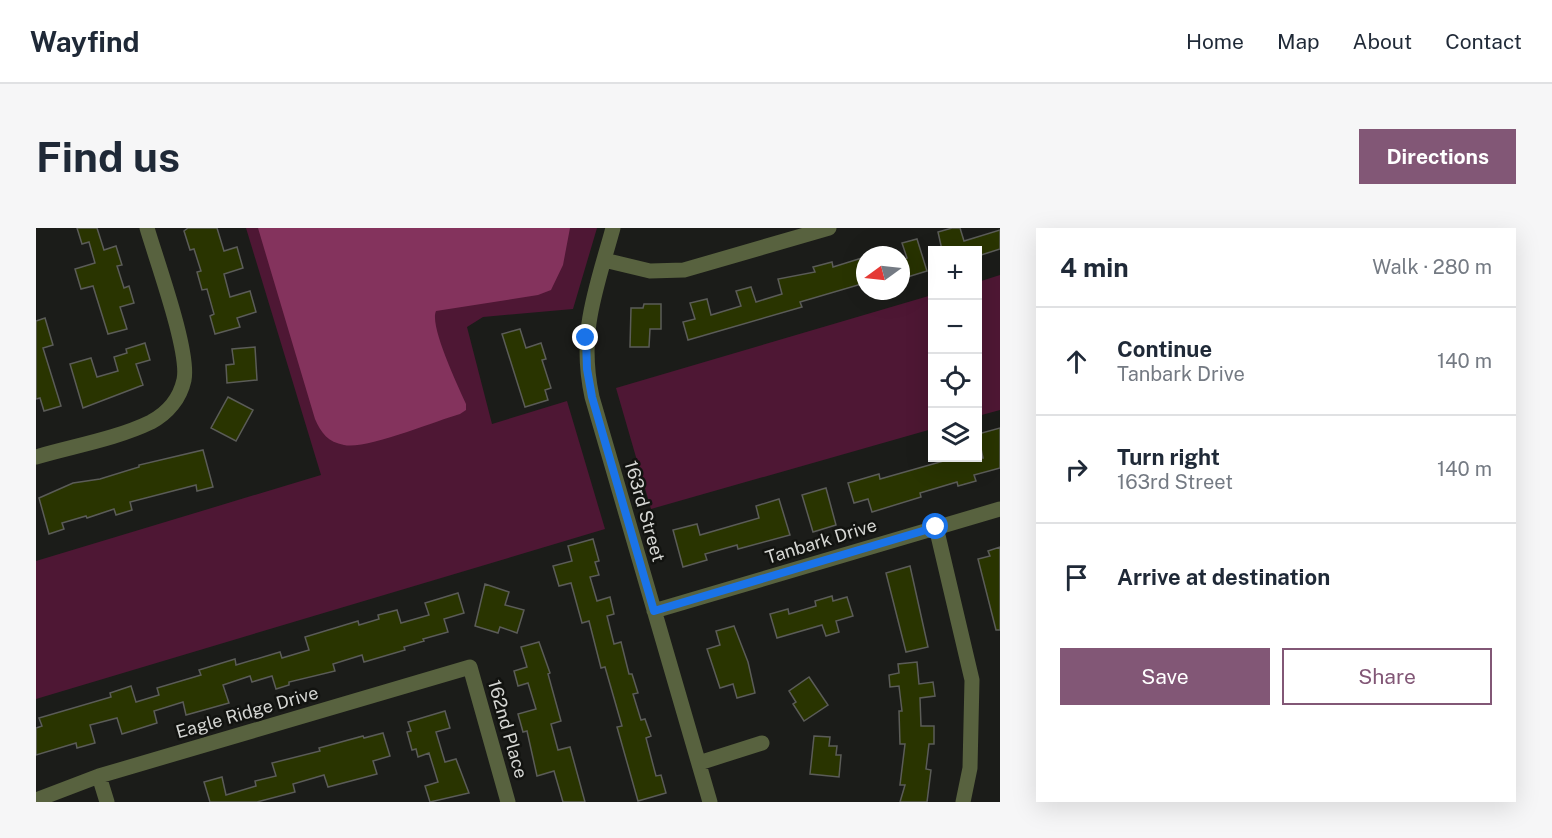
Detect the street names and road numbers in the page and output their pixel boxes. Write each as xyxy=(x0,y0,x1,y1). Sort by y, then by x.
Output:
street label: 163rd Street xyxy=(621,458,669,564)
street label: Tanbark Drive xyxy=(763,514,879,568)
street label: 162nd Place xyxy=(484,677,532,781)
street label: Eagle Ridge Drive xyxy=(173,682,321,742)

